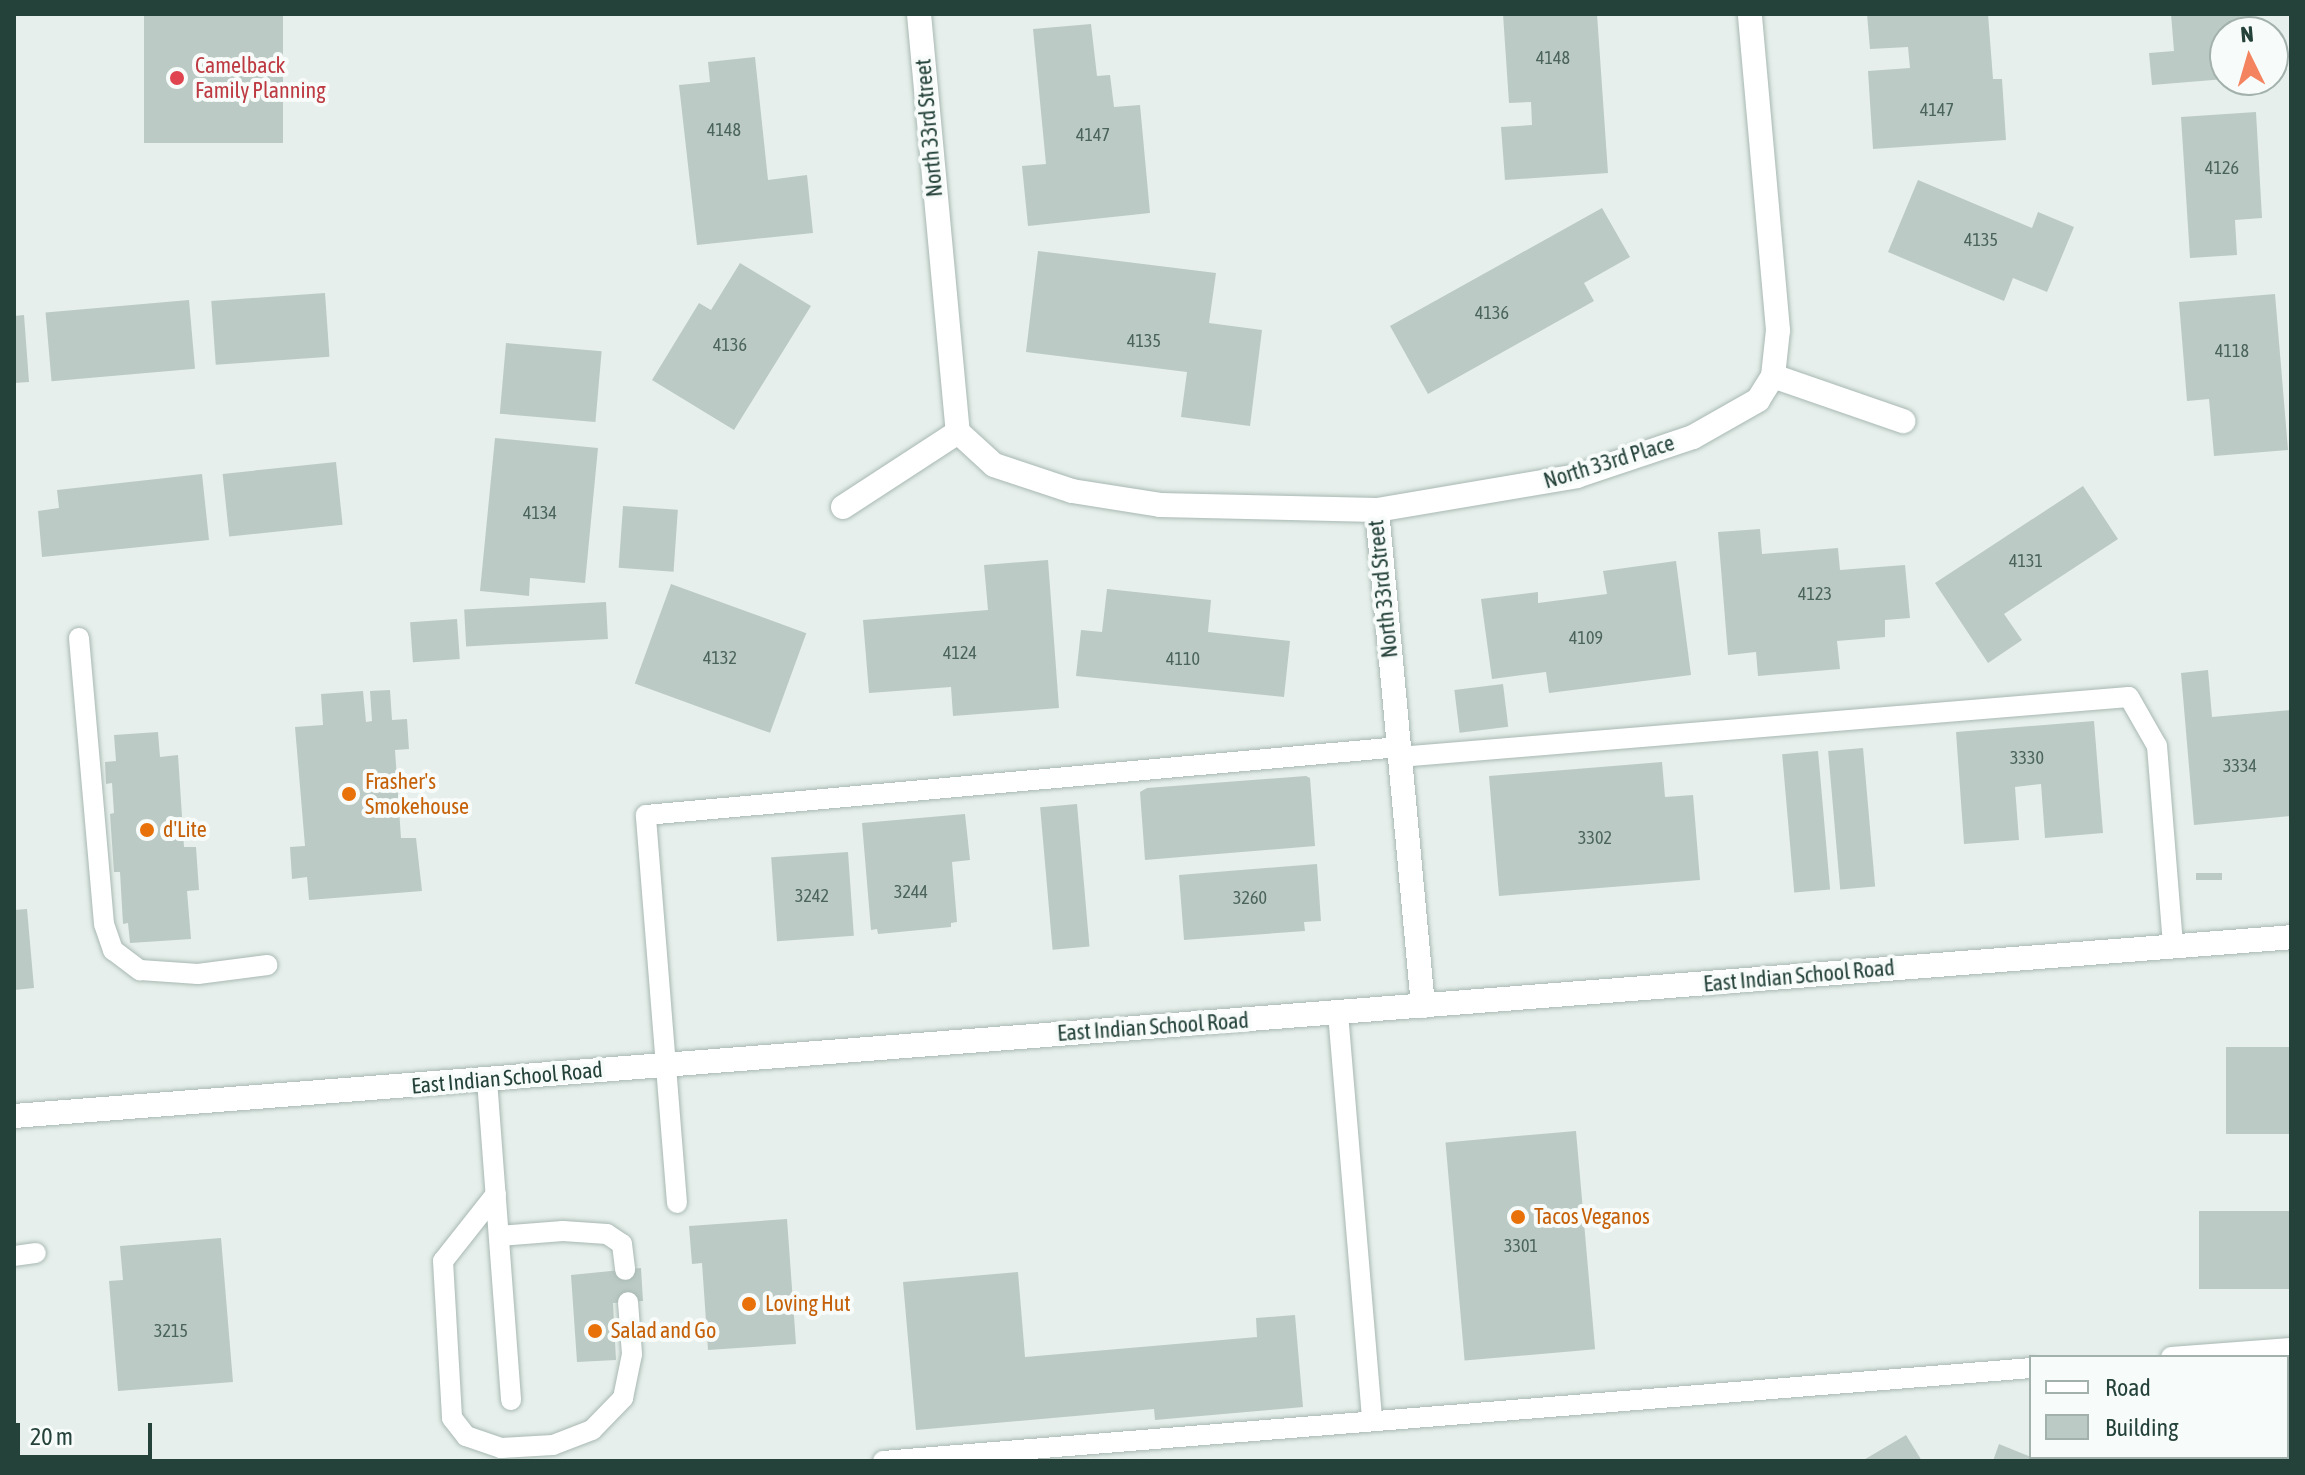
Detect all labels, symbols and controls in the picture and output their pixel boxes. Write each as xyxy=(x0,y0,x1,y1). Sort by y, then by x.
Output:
north arrow xyxy=(2209,16,2289,96)
text: N xyxy=(2239,21,2255,48)
house number: 4148 xyxy=(1536,47,1570,69)
place label: Camelback Family Planning xyxy=(195,52,326,104)
street label: North 33rd Street xyxy=(910,58,948,198)
marker: Camelback Family Planning xyxy=(166,67,188,89)
house number: 4147 xyxy=(1920,99,1954,121)
house number: 4148 xyxy=(707,119,741,141)
house number: 4147 xyxy=(1076,124,1110,146)
house number: 4126 xyxy=(2205,157,2239,179)
house number: 4135 xyxy=(1964,229,1998,251)
house number: 4136 xyxy=(1475,302,1509,324)
house number: 4135 xyxy=(1127,330,1161,352)
house number: 4136 xyxy=(713,334,747,356)
house number: 4118 xyxy=(2215,340,2249,362)
street label: North 33rd Place xyxy=(1540,430,1678,494)
house number: 4134 xyxy=(523,502,557,524)
street label: North 33rd Street xyxy=(1363,519,1403,659)
house number: 4131 xyxy=(2009,550,2043,572)
house number: 4123 xyxy=(1798,583,1832,605)
house number: 4109 xyxy=(1569,627,1603,649)
house number: 4124 xyxy=(943,642,977,664)
house number: 4132 xyxy=(703,647,737,669)
house number: 4110 xyxy=(1166,648,1200,670)
house number: 3330 xyxy=(2010,747,2044,769)
house number: 3334 xyxy=(2223,755,2257,777)
place label: Frasher's Smokehouse xyxy=(365,768,469,820)
marker: Frasher's Smokehouse xyxy=(340,785,358,803)
place label: d'Lite xyxy=(163,817,207,843)
marker: d'Lite xyxy=(138,821,156,839)
house number: 3302 xyxy=(1578,827,1612,849)
house number: 3244 xyxy=(894,881,928,903)
house number: 3242 xyxy=(795,885,829,907)
house number: 3260 xyxy=(1233,887,1267,909)
street label: East Indian School Road xyxy=(1702,954,1896,998)
street label: East Indian School Road xyxy=(1056,1007,1250,1047)
street label: East Indian School Road xyxy=(410,1056,604,1100)
place label: Tacos Veganos xyxy=(1534,1204,1650,1230)
marker: Tacos Veganos xyxy=(1509,1208,1527,1226)
house number: 3301 xyxy=(1504,1235,1538,1257)
place label: Loving Hut xyxy=(765,1291,851,1317)
marker: Loving Hut xyxy=(740,1295,758,1313)
place label: Salad and Go xyxy=(611,1318,716,1344)
house number: 3215 xyxy=(154,1320,188,1342)
marker: Salad and Go xyxy=(586,1322,604,1340)
legend xyxy=(2029,1355,2289,1459)
text: Road xyxy=(2105,1374,2151,1401)
scale bar xyxy=(20,1407,156,1457)
text: Building xyxy=(2105,1414,2178,1441)
text: 20 m xyxy=(30,1423,73,1450)

